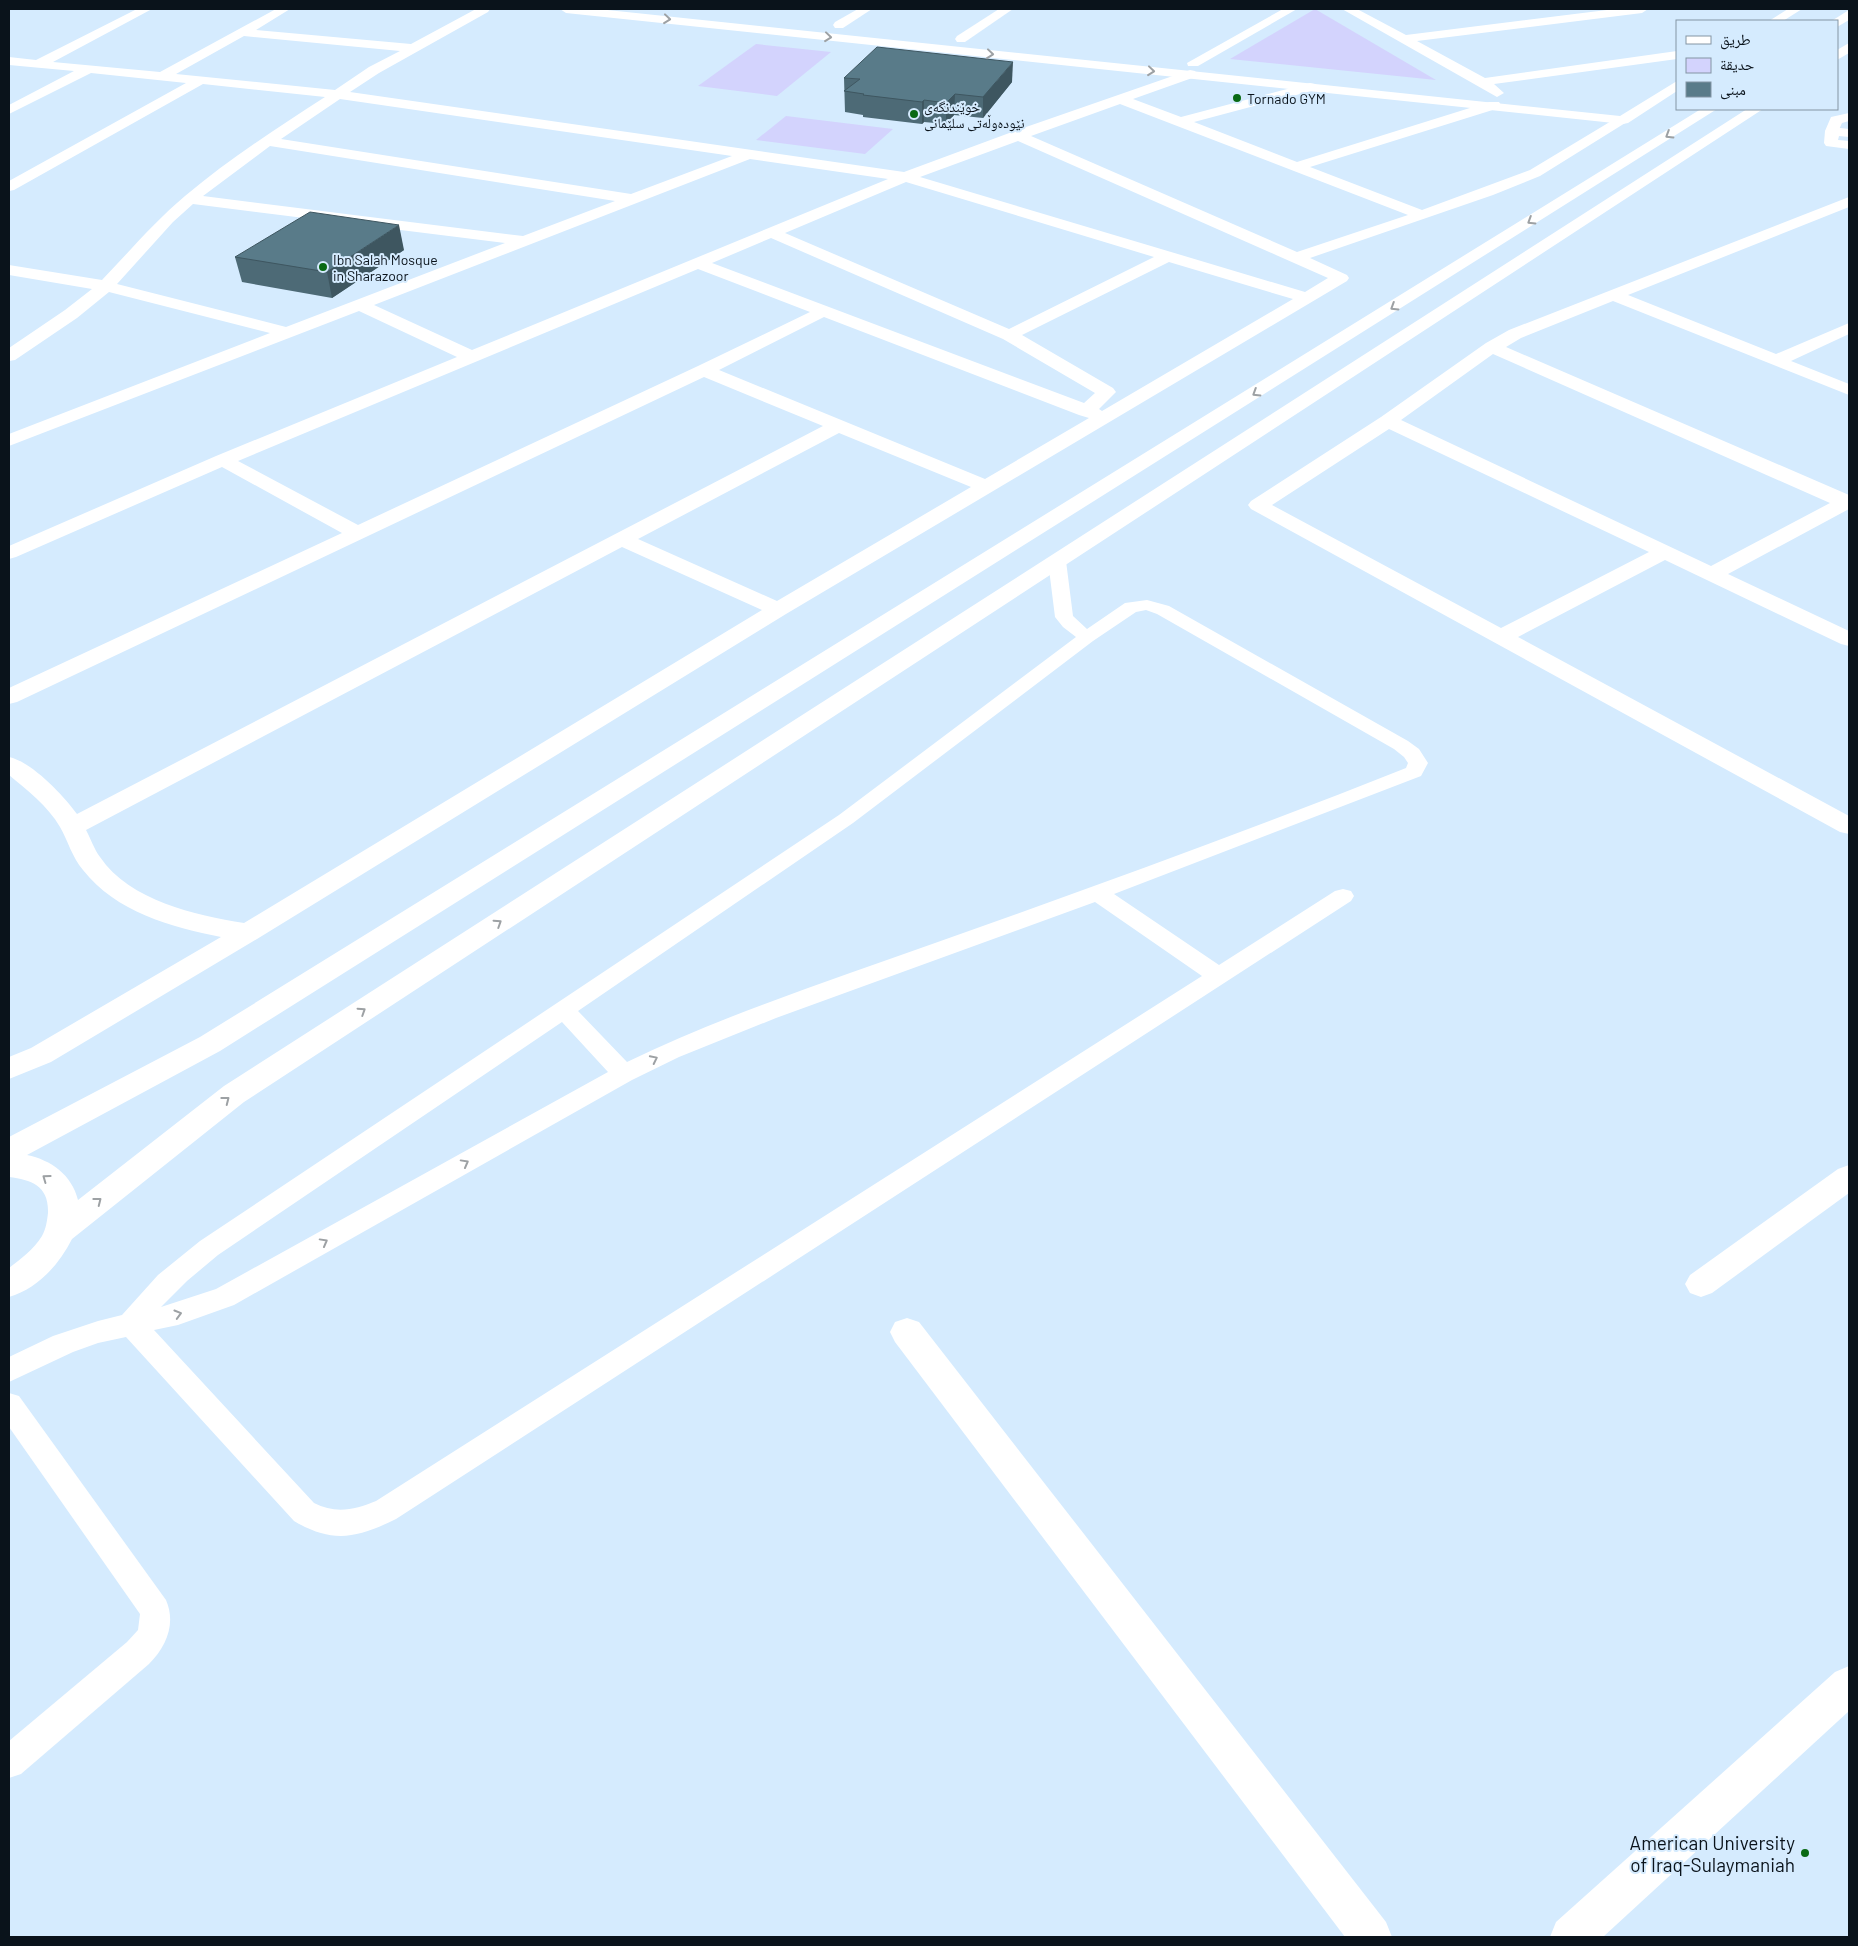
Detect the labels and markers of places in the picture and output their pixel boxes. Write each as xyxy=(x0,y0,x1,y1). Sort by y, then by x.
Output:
place label: Tornado GYM xyxy=(1247,90,1326,107)
marker: Tornado GYM xyxy=(1231,92,1243,104)
place label: خوێندنگەی نێوده‌وڵه‌تی سلێمانی xyxy=(924,98,1025,132)
marker: خوێندنگەی نێوده‌وڵه‌تی سلێمانی xyxy=(908,108,920,120)
place label: Ibn Salah Mosque in Sharazoor xyxy=(333,251,438,284)
marker: Ibn Salah Mosque in Sharazoor xyxy=(317,261,329,273)
place label: American University of Iraq-Sulaymaniah xyxy=(1630,1831,1795,1876)
marker: American University of Iraq-Sulaymaniah xyxy=(1799,1847,1811,1859)

